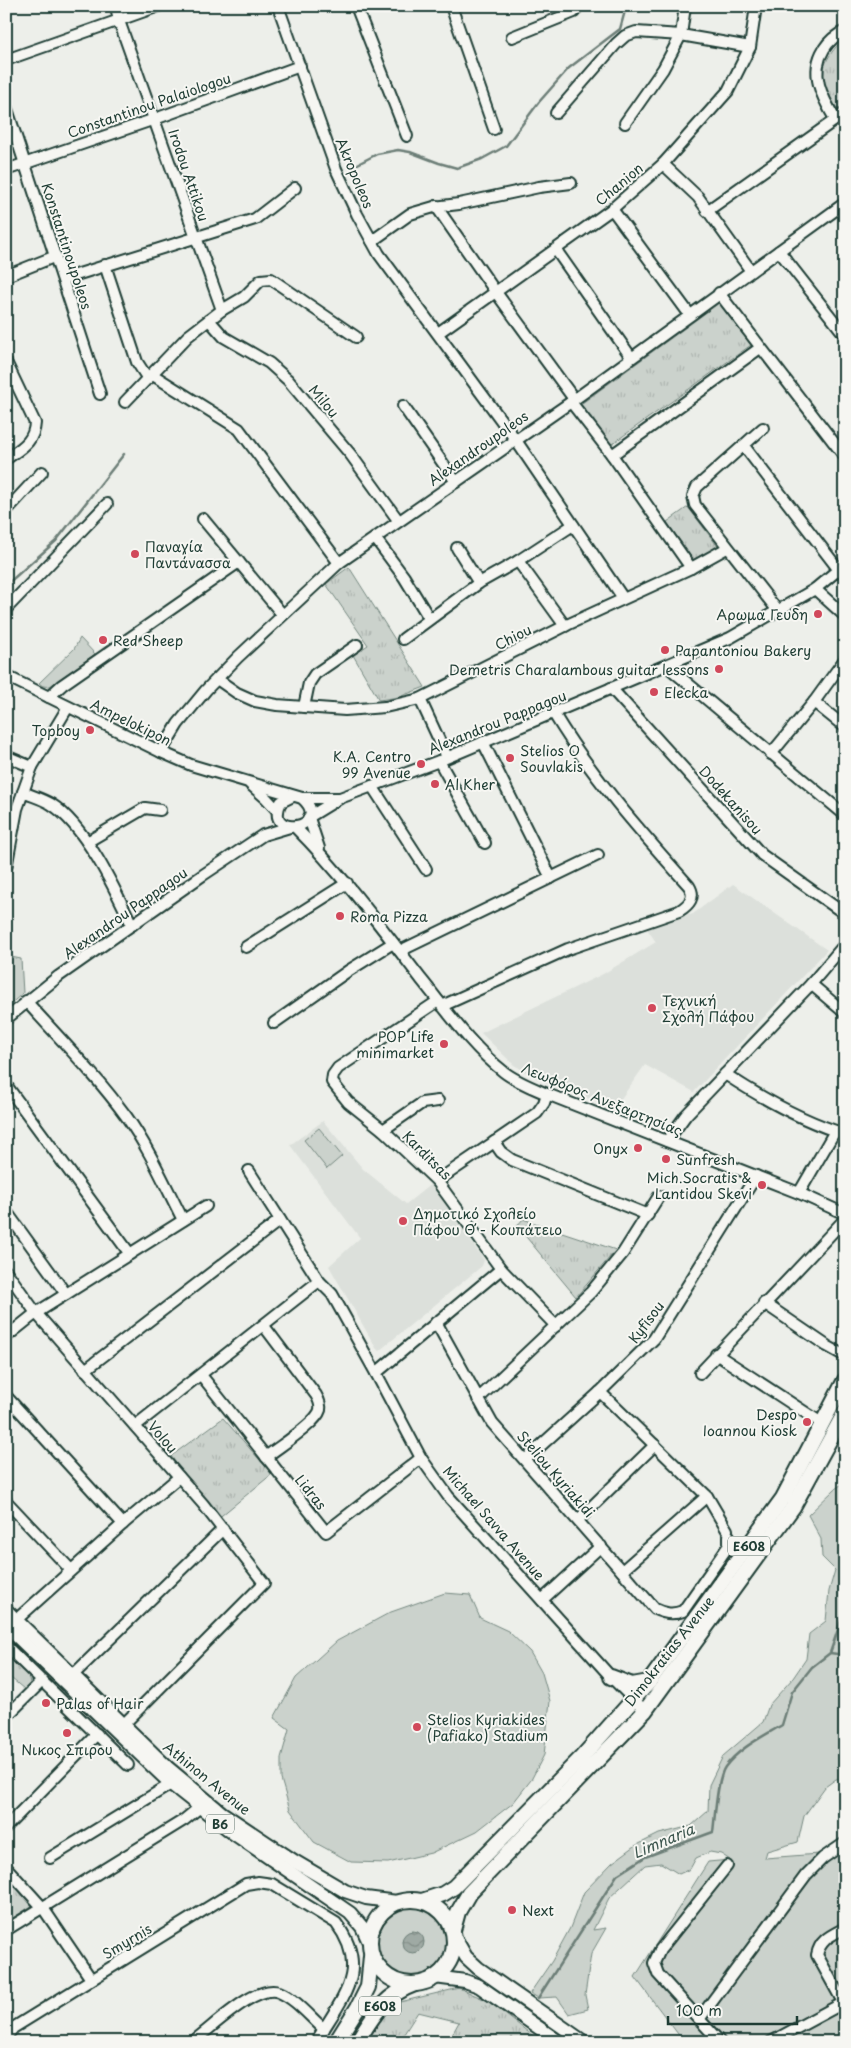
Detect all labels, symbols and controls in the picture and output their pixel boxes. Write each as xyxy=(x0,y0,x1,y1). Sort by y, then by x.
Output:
street label: Constantinou Palaiologou xyxy=(64,67,234,143)
street label: Irodou Attikou xyxy=(163,126,215,224)
street label: Akropoleos xyxy=(331,134,379,212)
street label: Chanion xyxy=(590,158,648,210)
street label: Konstantinoupoleos xyxy=(37,180,97,312)
street label: Milou xyxy=(304,380,344,422)
street label: Alexandroupoleos xyxy=(424,406,532,490)
place label: Παναγία Παντάνασσα xyxy=(145,536,231,573)
marker: Παναγία Παντάνασσα xyxy=(129,548,141,560)
place label: Αρωμα Γευδη xyxy=(717,604,808,625)
marker: Αρωμα Γευδη xyxy=(812,608,824,620)
street label: Chiou xyxy=(491,619,535,655)
place label: Red Sheep xyxy=(113,630,183,651)
marker: Red Sheep xyxy=(97,634,109,646)
place label: Papantoniou Bakery xyxy=(675,640,811,661)
marker: Papantoniou Bakery xyxy=(659,644,671,656)
place label: Demetris Charalambous guitar lessons xyxy=(449,659,709,680)
marker: Demetris Charalambous guitar lessons xyxy=(713,663,725,675)
place label: Elecka xyxy=(664,682,708,703)
street label: Alexandrou Pappagou xyxy=(425,685,569,759)
marker: Elecka xyxy=(648,686,660,698)
street label: Ampelokipon xyxy=(87,693,175,751)
place label: Topboy xyxy=(31,720,80,741)
marker: Topboy xyxy=(84,724,96,736)
place label: Stelios O Souvlakis xyxy=(520,740,583,777)
place label: K.A. Centro 99 Avenue xyxy=(333,746,411,783)
marker: Stelios O Souvlakis xyxy=(504,752,516,764)
marker: K.A. Centro 99 Avenue xyxy=(415,758,427,770)
street label: Dodekanisou xyxy=(694,761,768,839)
place label: Al Kher xyxy=(445,774,496,795)
marker: Al Kher xyxy=(429,778,441,790)
street label: Alexandrou Pappagou xyxy=(59,862,191,964)
place label: Roma Pizza xyxy=(350,906,428,927)
marker: Roma Pizza xyxy=(334,910,346,922)
place label: Τεχνική Σχολή Πάφου xyxy=(662,990,754,1027)
marker: Τεχνική Σχολή Πάφου xyxy=(646,1002,658,1014)
place label: POP Life minimarket xyxy=(356,1026,434,1063)
marker: POP Life minimarket xyxy=(438,1038,450,1050)
street label: Λεωφόρος Ανεξαρτησίας xyxy=(519,1057,685,1141)
street label: Karditsas xyxy=(398,1126,456,1184)
place label: Onyx xyxy=(593,1138,628,1159)
marker: Onyx xyxy=(632,1142,644,1154)
place label: Sunfresh xyxy=(676,1149,735,1170)
marker: Sunfresh xyxy=(660,1153,672,1165)
place label: Mich.Socratis & Lantidou Skevi xyxy=(647,1167,752,1204)
marker: Mich.Socratis & Lantidou Skevi xyxy=(756,1179,768,1191)
place label: Δημοτικό Σχολείο Πάφου Θ΄ - Κουπάτειο xyxy=(413,1203,562,1240)
marker: Δημοτικό Σχολείο Πάφου Θ΄ - Κουπάτειο xyxy=(397,1215,409,1227)
street label: Kyfisou xyxy=(623,1296,669,1348)
place label: Despo Ioannou Kiosk xyxy=(703,1404,797,1441)
street label: Volou xyxy=(143,1416,183,1458)
marker: Despo Ioannou Kiosk xyxy=(801,1416,813,1428)
street label: Steliou Kyriakidi xyxy=(512,1426,600,1522)
street label: Michael Savva Avenue xyxy=(438,1461,550,1585)
street label: Lidras xyxy=(290,1470,332,1514)
road number: E608 xyxy=(728,1536,770,1555)
street label: Dimokratias Avenue xyxy=(619,1591,719,1711)
place label: Palas of Hair xyxy=(56,1693,144,1714)
marker: Palas of Hair xyxy=(40,1697,52,1709)
place label: Stelios Kyriakides (Pafiako) Stadium xyxy=(427,1709,548,1746)
marker: Stelios Kyriakides (Pafiako) Stadium xyxy=(411,1721,423,1733)
marker: Νικος Σπιρου xyxy=(61,1727,73,1739)
street label: Athinon Avenue xyxy=(159,1736,255,1820)
place label: Νικος Σπιρου xyxy=(21,1739,113,1760)
road number: B6 xyxy=(206,1815,234,1834)
water label: Limnaria xyxy=(629,1817,698,1863)
place label: Next xyxy=(522,1900,554,1921)
marker: Next xyxy=(506,1904,518,1916)
street label: Smyrnis xyxy=(98,1918,156,1964)
scale bar xyxy=(668,1993,797,2025)
road number: E608 xyxy=(359,1996,401,2015)
text: 100 m xyxy=(676,1998,722,2021)

